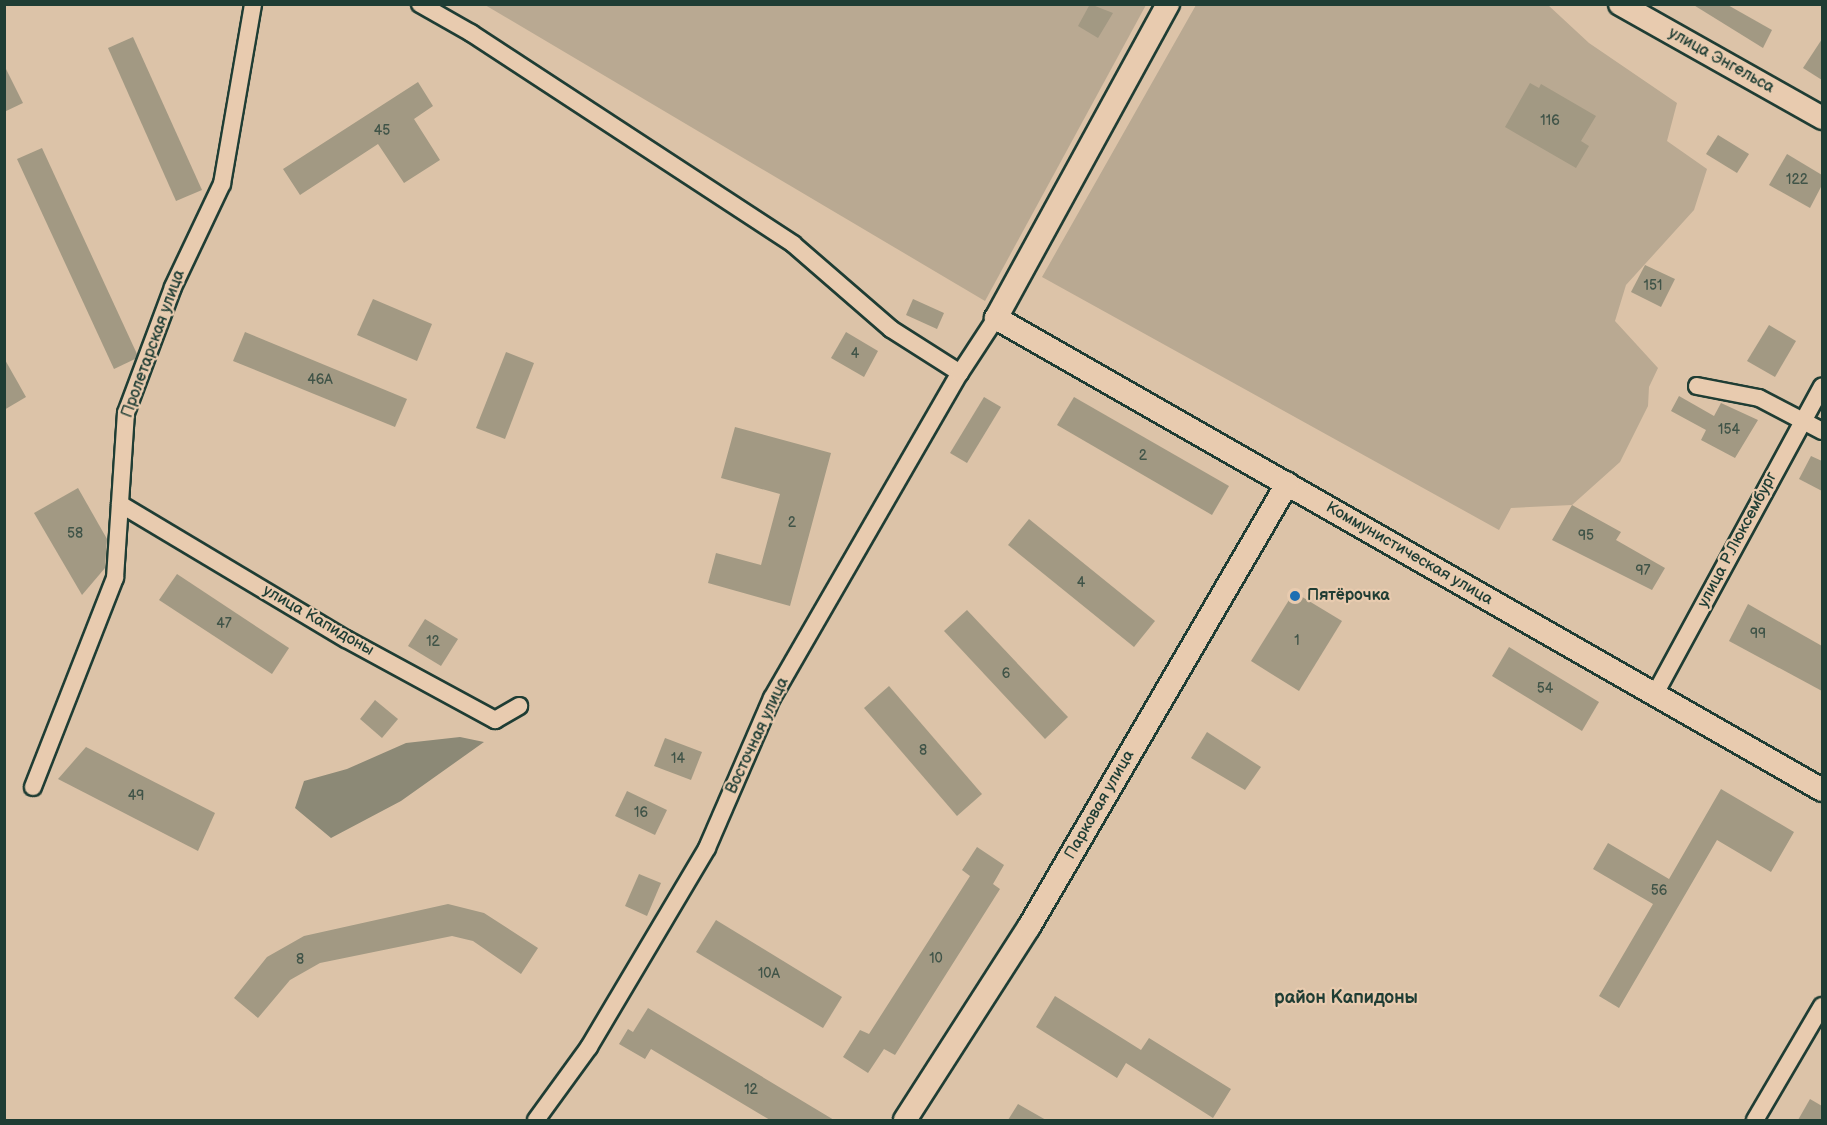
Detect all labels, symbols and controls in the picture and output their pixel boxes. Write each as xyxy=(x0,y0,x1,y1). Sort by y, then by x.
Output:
street label: улица Энгельса xyxy=(1665,24,1777,98)
house number: 116 xyxy=(1540,113,1560,129)
house number: 45 xyxy=(374,123,390,139)
house number: 122 xyxy=(1786,172,1808,188)
street label: Пролетарская улица xyxy=(118,268,190,420)
house number: 151 xyxy=(1644,278,1662,294)
house number: 4 xyxy=(851,346,859,362)
house number: 46А xyxy=(307,372,333,388)
house number: 154 xyxy=(1718,422,1740,438)
house number: 2 xyxy=(1139,448,1147,464)
street label: улица Р.Люксембург xyxy=(1694,469,1782,611)
street label: Коммунистическая улица xyxy=(1322,498,1496,610)
house number: 2 xyxy=(788,515,796,531)
house number: 58 xyxy=(67,526,83,542)
house number: 95 xyxy=(1578,528,1594,544)
house number: 97 xyxy=(1636,563,1650,579)
house number: 4 xyxy=(1077,575,1085,591)
street label: улица Капидоны xyxy=(259,581,377,661)
place label: Пятёрочка xyxy=(1307,586,1389,606)
marker: Пятёрочка xyxy=(1288,589,1302,603)
house number: 47 xyxy=(216,616,232,632)
house number: 99 xyxy=(1750,626,1766,642)
house number: 1 xyxy=(1294,633,1300,649)
house number: 12 xyxy=(426,634,440,650)
house number: 6 xyxy=(1002,666,1010,682)
street label: Восточная улица xyxy=(723,675,793,797)
house number: 54 xyxy=(1537,681,1553,697)
house number: 8 xyxy=(919,743,927,759)
street label: Парковая улица xyxy=(1061,747,1139,863)
house number: 14 xyxy=(671,751,685,767)
house number: 49 xyxy=(128,788,144,804)
house number: 16 xyxy=(634,805,648,821)
house number: 56 xyxy=(1651,883,1667,899)
house number: 10 xyxy=(929,951,943,967)
house number: 8 xyxy=(296,952,304,968)
house number: 10А xyxy=(758,966,780,982)
district label: район Капидоны xyxy=(1274,987,1418,1009)
house number: 12 xyxy=(744,1082,758,1098)

